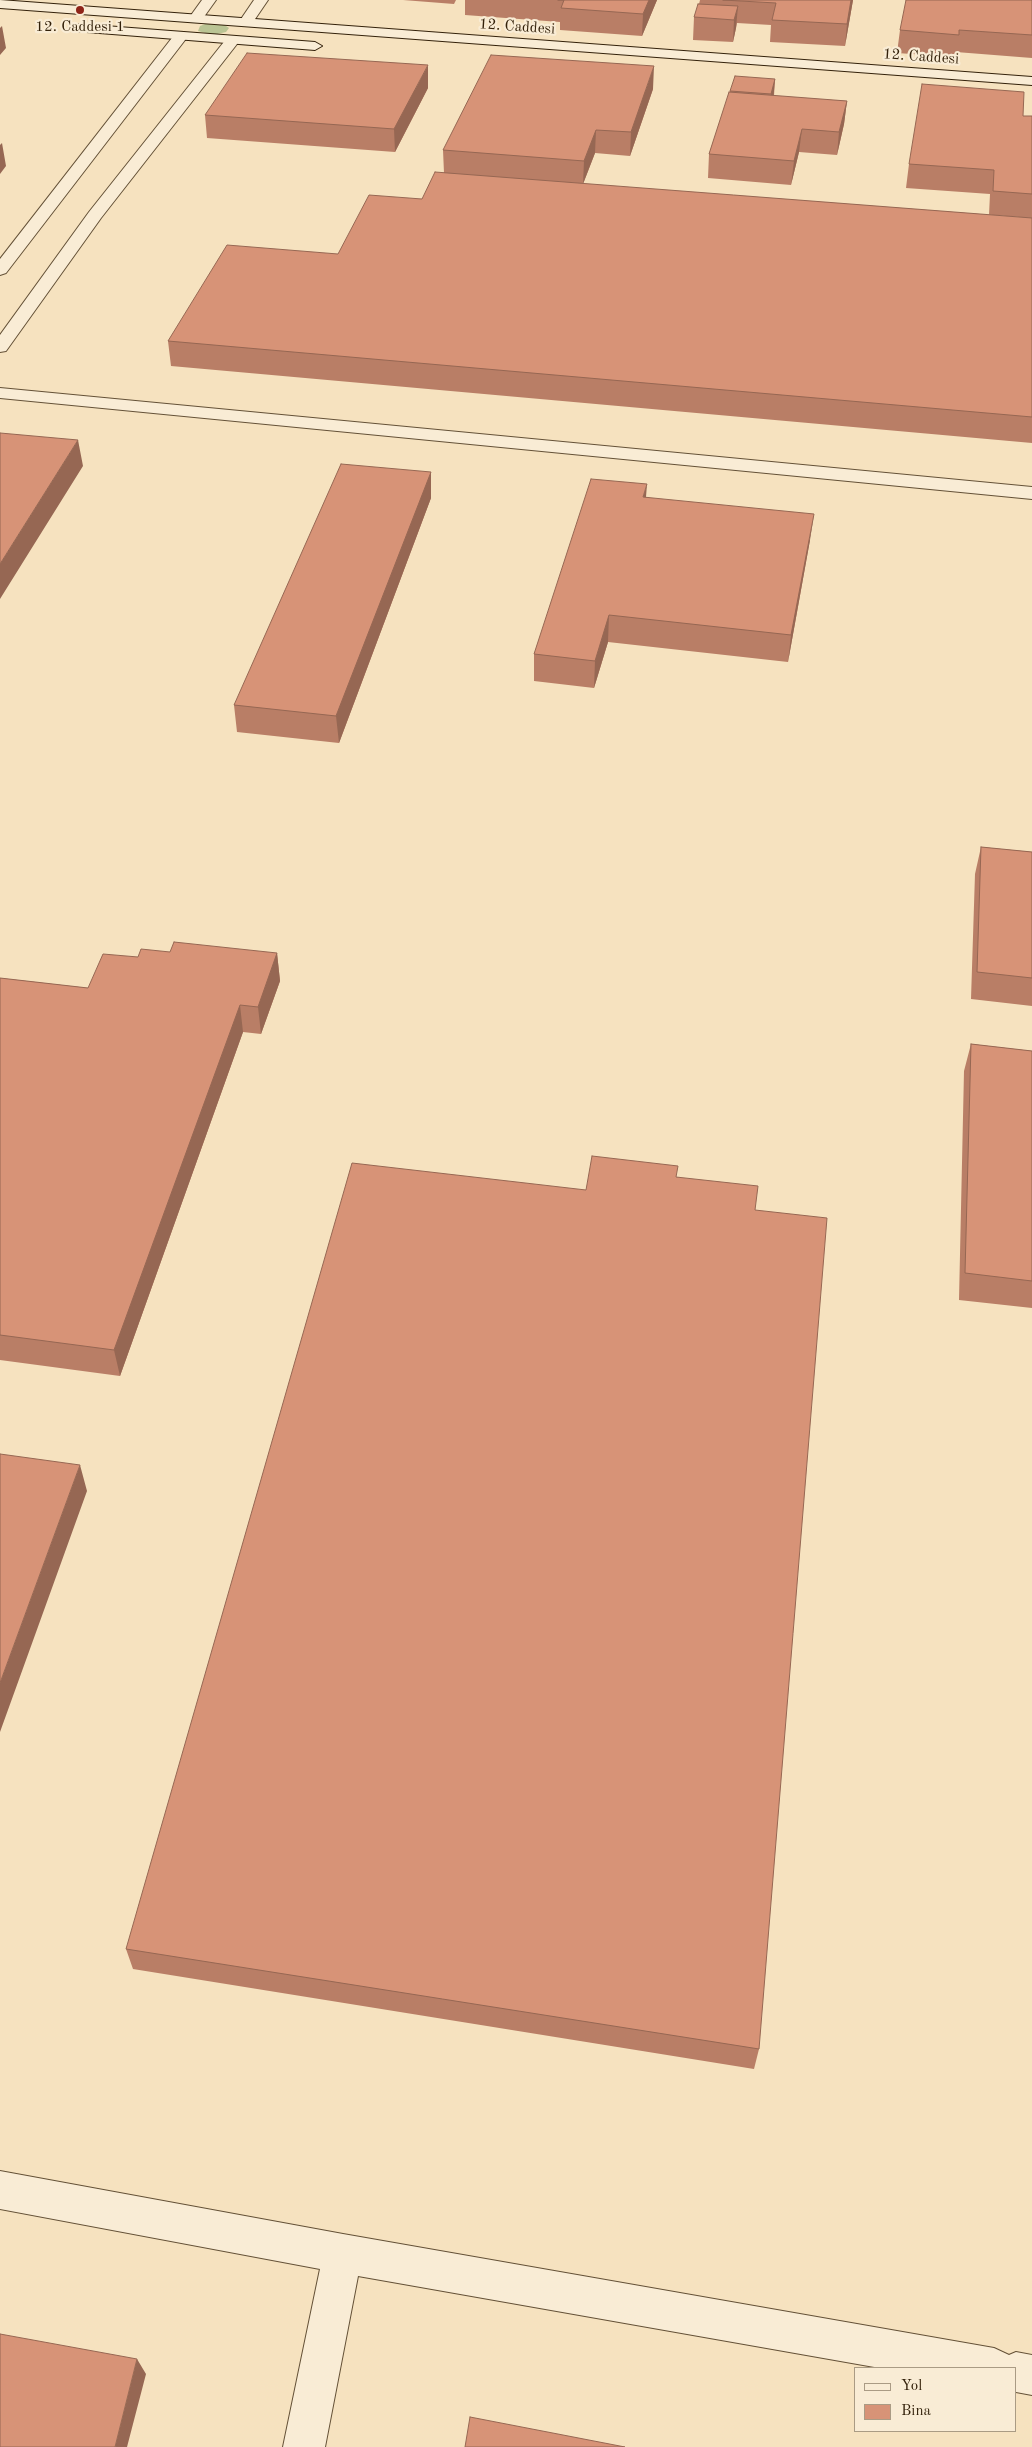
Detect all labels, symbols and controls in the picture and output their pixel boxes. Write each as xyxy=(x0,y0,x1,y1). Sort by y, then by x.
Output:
marker: 12. Caddesi 1 xyxy=(74,4,86,16)
street label: 12. Caddesi xyxy=(478,15,556,39)
place label: 12. Caddesi 1 xyxy=(35,18,125,36)
street label: 12. Caddesi xyxy=(882,45,960,69)
legend xyxy=(854,2367,1017,2432)
text: Yol xyxy=(901,2379,922,2394)
text: Bina xyxy=(901,2404,931,2419)

